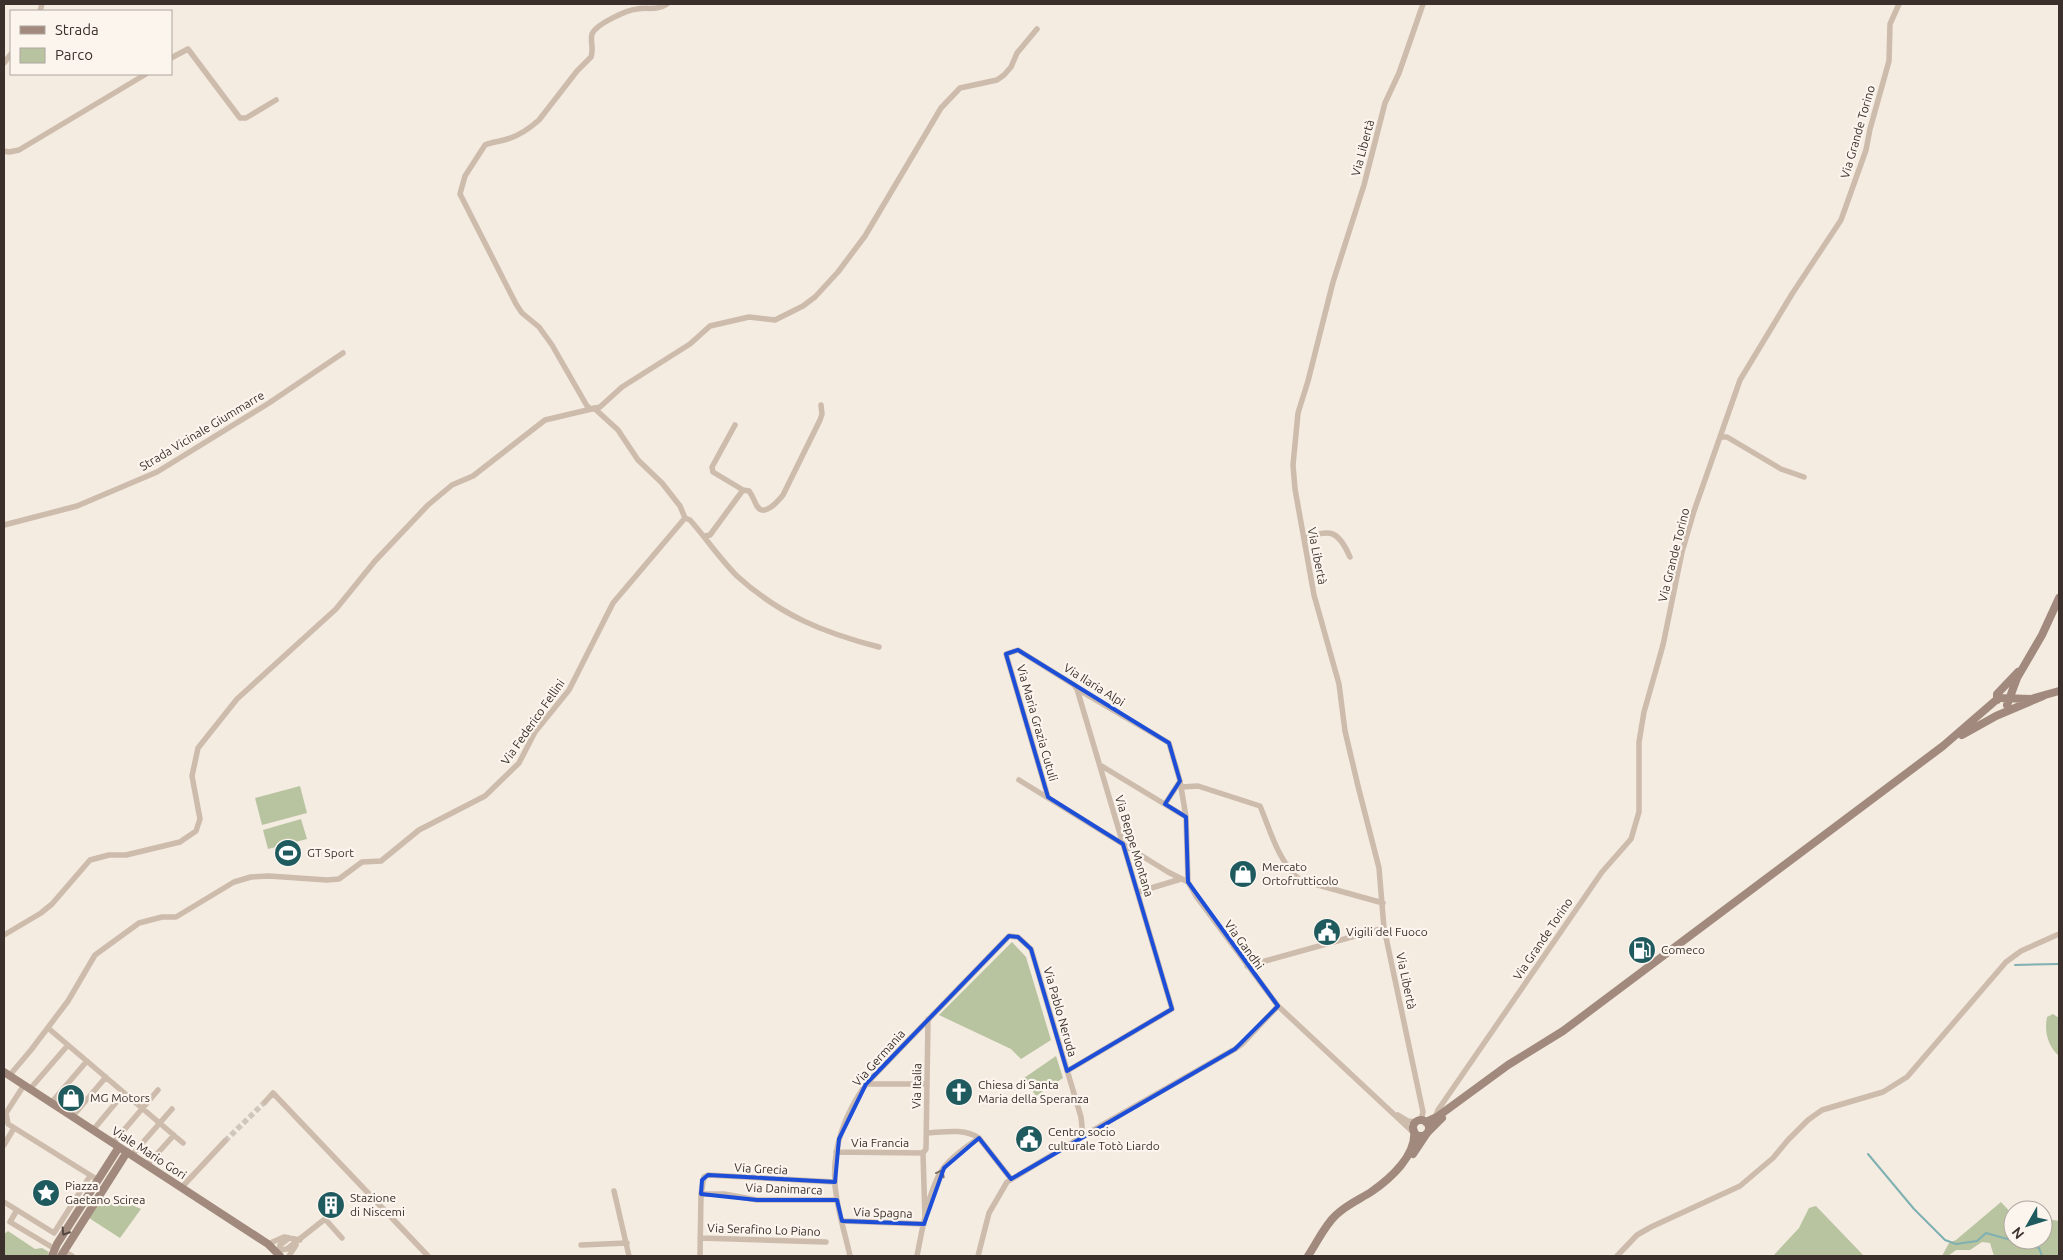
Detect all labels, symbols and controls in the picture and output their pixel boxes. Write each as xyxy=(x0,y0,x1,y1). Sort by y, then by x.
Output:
legend xyxy=(10,10,172,75)
text: Strada xyxy=(55,21,99,38)
text: Parco xyxy=(55,46,93,63)
street label: Via Grande Torino xyxy=(1838,84,1877,180)
street label: Via Libertà xyxy=(1349,118,1376,178)
street label: Strada Vicinale Giummarre xyxy=(137,388,266,473)
street label: Via Grande Torino xyxy=(1656,507,1691,603)
street label: Via Libertà xyxy=(1306,526,1329,586)
street label: Via Ilaria Alpi xyxy=(1061,661,1127,709)
street label: Via Maria Grazia Cutuli xyxy=(1015,663,1060,783)
street label: Via Federico Fellini xyxy=(498,677,567,767)
street label: Via Beppe Montana xyxy=(1113,793,1156,898)
sports icon: GT Sport xyxy=(273,838,303,868)
place label: GT Sport xyxy=(307,846,354,859)
shop icon: Mercato Ortofrutticolo xyxy=(1228,859,1258,889)
place label: Mercato Ortofrutticolo xyxy=(1262,860,1339,887)
street label: Via Grande Torino xyxy=(1510,895,1575,982)
public building icon: Vigili del Fuoco xyxy=(1312,917,1342,947)
street label: Via Gandhi xyxy=(1222,918,1267,972)
place label: Vigili del Fuoco xyxy=(1346,925,1428,938)
fuel station icon: Comeco xyxy=(1627,935,1657,965)
place label: Comeco xyxy=(1661,943,1705,956)
street label: Via Libertà xyxy=(1394,951,1419,1011)
street label: Via Pablo Neruda xyxy=(1041,965,1080,1058)
street label: Via Germania xyxy=(850,1027,907,1089)
street label: Via Italia xyxy=(910,1063,923,1109)
church icon: Chiesa di Santa Maria della Speranza xyxy=(944,1077,974,1107)
place label: Chiesa di Santa Maria della Speranza xyxy=(978,1078,1089,1105)
shop icon: MG Motors xyxy=(56,1083,86,1113)
place label: MG Motors xyxy=(90,1091,150,1104)
street label: Viale Mario Gori xyxy=(110,1124,189,1181)
public building icon: Centro socio culturale Totò Liardo xyxy=(1014,1124,1044,1154)
place label: Centro socio culturale Totò Liardo xyxy=(1048,1125,1160,1152)
street label: Via Francia xyxy=(851,1136,909,1149)
street label: Via Grecia xyxy=(734,1161,788,1176)
one-way arrow xyxy=(935,1170,945,1179)
place icon: Piazza Gaetano Scirea xyxy=(31,1178,61,1208)
place label: Piazza Gaetano Scirea xyxy=(65,1179,145,1206)
street label: Via Danimarca xyxy=(745,1181,823,1196)
building icon: Stazione di Niscemi xyxy=(316,1190,346,1220)
place label: Stazione di Niscemi xyxy=(350,1191,405,1218)
north arrow xyxy=(2003,1200,2053,1250)
street label: Via Spagna xyxy=(853,1205,913,1220)
street label: Via Serafino Lo Piano xyxy=(707,1221,821,1238)
text: N xyxy=(2008,1224,2027,1242)
one-way arrow xyxy=(61,1227,71,1236)

